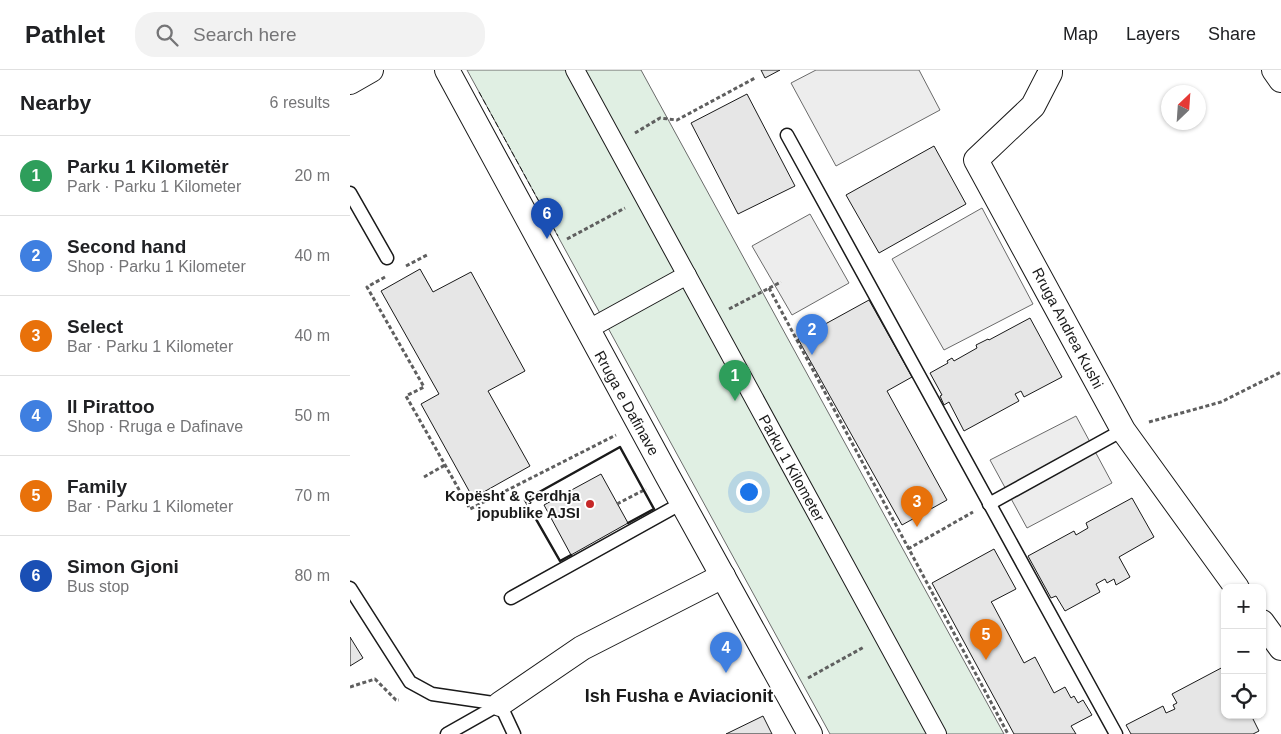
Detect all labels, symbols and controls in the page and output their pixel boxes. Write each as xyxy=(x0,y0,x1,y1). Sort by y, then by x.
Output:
search box xyxy=(135,12,485,57)
text: Pathlet xyxy=(25,21,105,48)
icon: search xyxy=(153,21,181,49)
text: Search here xyxy=(193,24,297,45)
text: Map xyxy=(1063,24,1098,44)
text: Layers xyxy=(1126,24,1180,44)
text: Share xyxy=(1208,24,1256,44)
north arrow xyxy=(1161,85,1206,130)
text: Nearby xyxy=(20,91,91,114)
text: 6 results xyxy=(270,94,330,111)
text: Parku 1 Kilometër xyxy=(67,156,229,177)
text: 1 xyxy=(32,167,40,184)
text: 20 m xyxy=(294,167,330,184)
text: Park · Parku 1 Kilometer xyxy=(67,178,241,195)
pin: 6 xyxy=(531,198,563,239)
text: Second hand xyxy=(67,236,186,257)
text: 2 xyxy=(32,247,40,264)
text: 40 m xyxy=(294,247,330,264)
text: Shop · Parku 1 Kilometer xyxy=(67,258,246,275)
street label: Rruga Andrea Kushi xyxy=(1029,265,1107,391)
pin: 2 xyxy=(796,314,828,355)
text: Select xyxy=(67,316,123,337)
text: 3 xyxy=(32,327,40,344)
text: 40 m xyxy=(294,327,330,344)
text: Bar · Parku 1 Kilometer xyxy=(67,338,233,355)
street label: Rruga e Dafinave xyxy=(591,348,663,458)
pin: 1 xyxy=(719,360,751,401)
text: Il Pirattoo xyxy=(67,396,155,417)
text: 4 xyxy=(32,407,40,424)
text: 50 m xyxy=(294,407,330,424)
street label: Parku 1 Kilometer xyxy=(756,412,828,524)
text: Shop · Rruga e Dafinave xyxy=(67,418,243,435)
text: Family xyxy=(67,476,127,497)
your location xyxy=(736,479,762,505)
pin: 3 xyxy=(901,486,933,527)
text: 5 xyxy=(32,487,40,504)
text: 70 m xyxy=(294,487,330,504)
place label: Kopësht & Çerdhja jopublike AJSI xyxy=(445,487,581,521)
text: Bar · Parku 1 Kilometer xyxy=(67,498,233,515)
marker: Kopësht & Çerdhja jopublike AJSI xyxy=(584,498,596,510)
text: Simon Gjoni xyxy=(67,556,179,577)
text: 6 xyxy=(32,567,40,584)
text: 80 m xyxy=(294,567,330,584)
text: Bus stop xyxy=(67,578,129,595)
map controls xyxy=(1221,584,1266,719)
button: + xyxy=(1221,584,1266,629)
pin: 5 xyxy=(970,619,1002,660)
button: − xyxy=(1221,629,1266,674)
pin: 4 xyxy=(710,632,742,673)
button: locate xyxy=(1221,674,1266,719)
district label: Ish Fusha e Aviacionit xyxy=(585,686,773,706)

